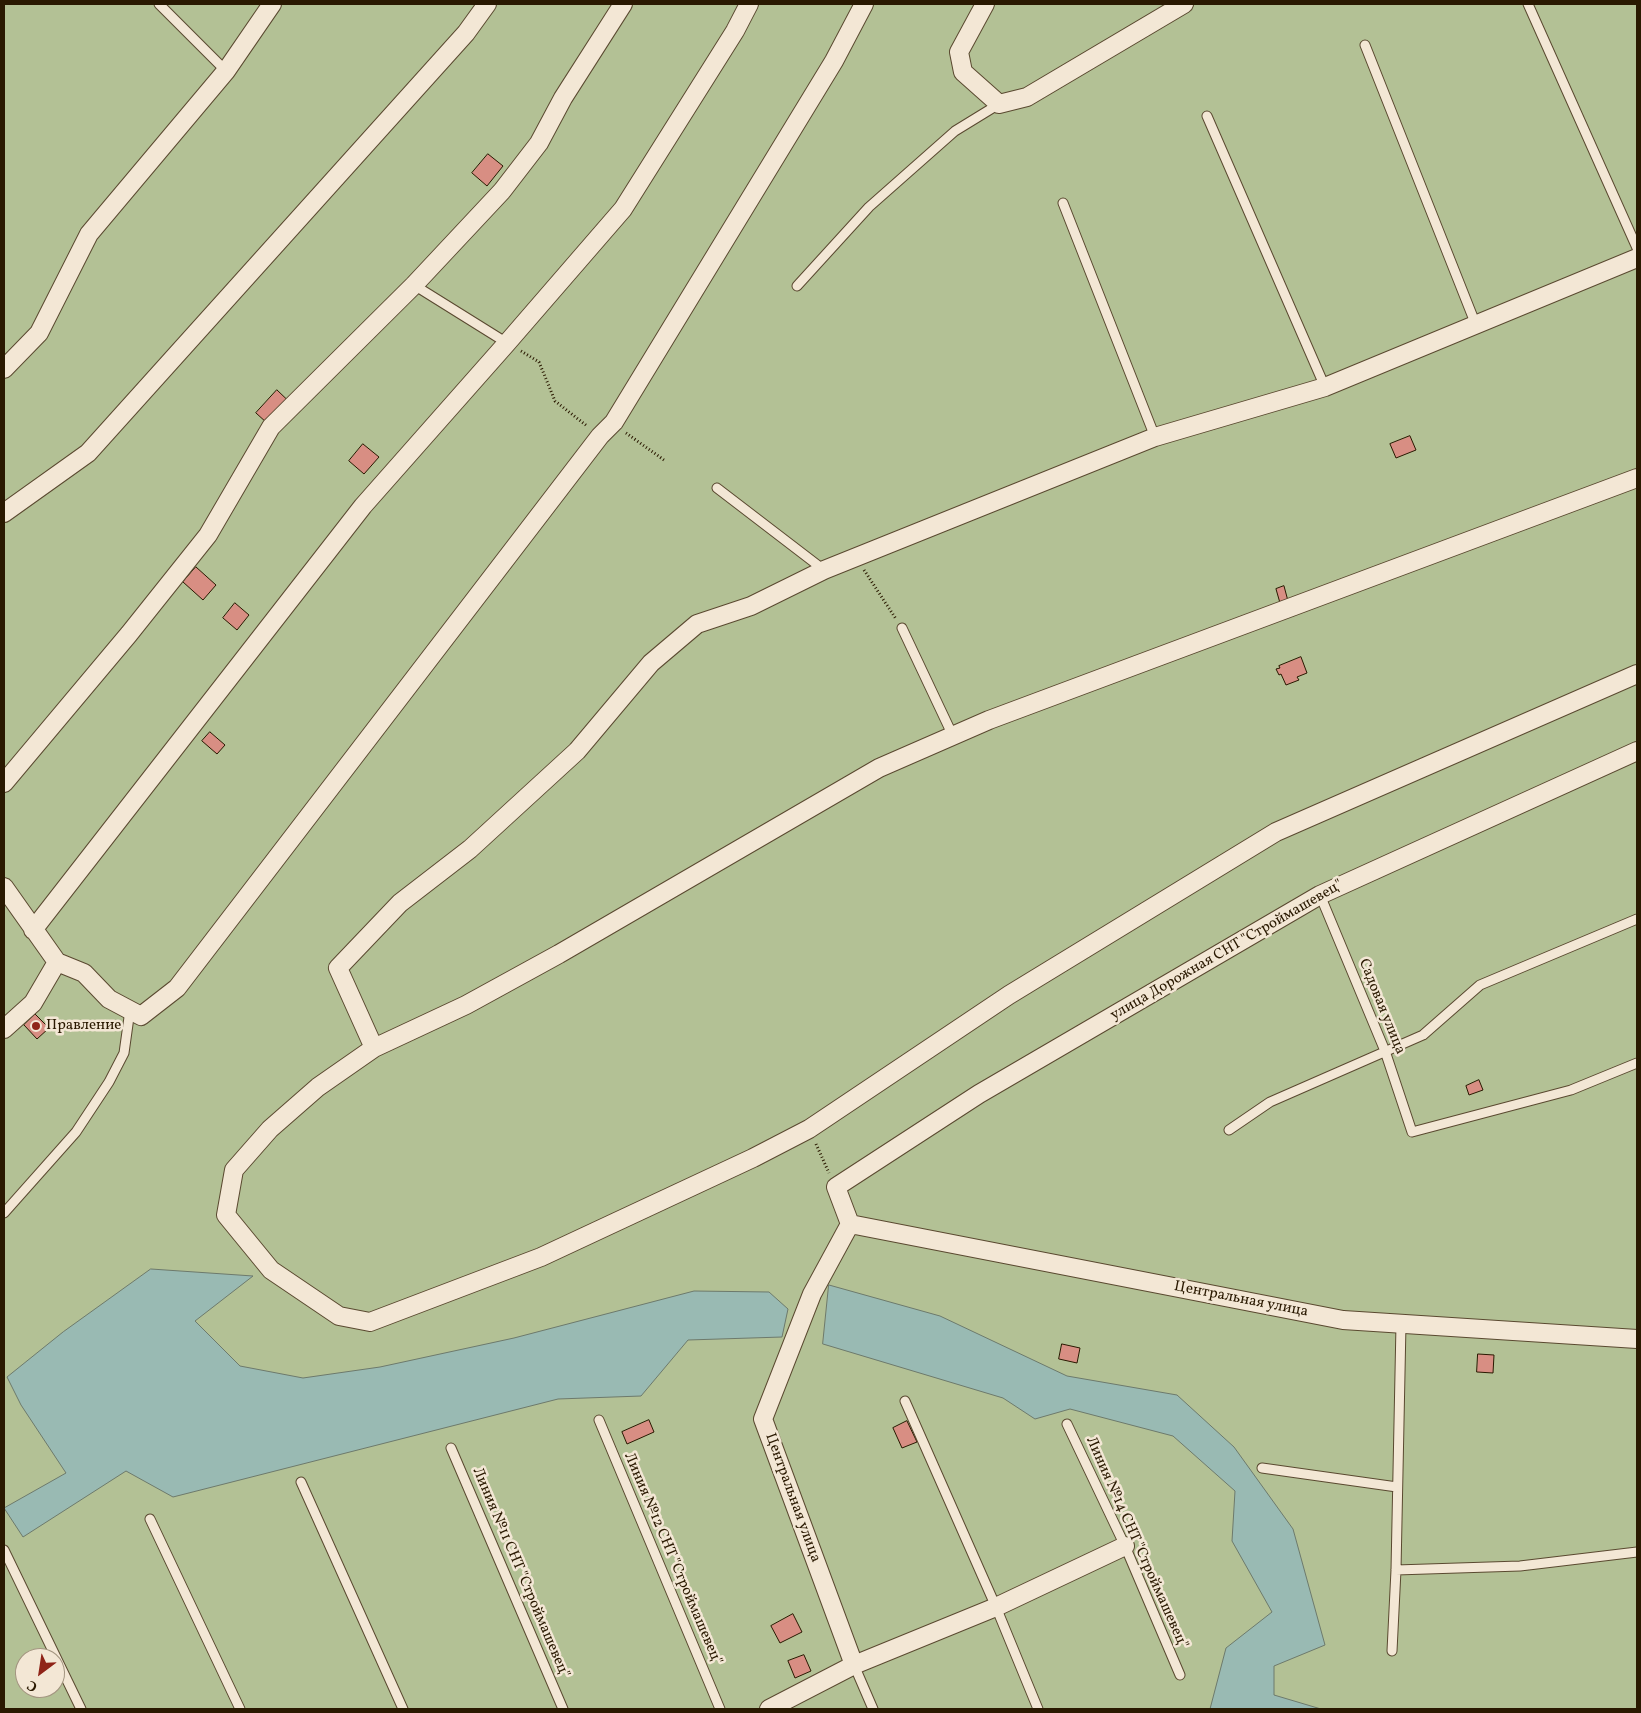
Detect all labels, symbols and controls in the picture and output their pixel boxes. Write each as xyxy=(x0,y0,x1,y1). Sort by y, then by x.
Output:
street label: улица Дорожная СНТ "Строймашевец" xyxy=(1108,877,1346,1025)
street label: Садовая улица xyxy=(1354,957,1408,1057)
place label: Правление xyxy=(46,1017,121,1035)
marker: Правление xyxy=(30,1020,42,1032)
street label: Центральная улица xyxy=(1172,1278,1310,1322)
street label: Центральная улица xyxy=(760,1431,824,1565)
street label: Линия №14 СНТ "Строймашевец" xyxy=(1081,1434,1191,1652)
street label: Линия №12 СНТ "Строймашевец" xyxy=(619,1450,725,1668)
street label: Линия №11 СНТ "Строймашевец" xyxy=(467,1465,573,1681)
north arrow xyxy=(15,1648,65,1698)
text: С xyxy=(24,1675,41,1696)

